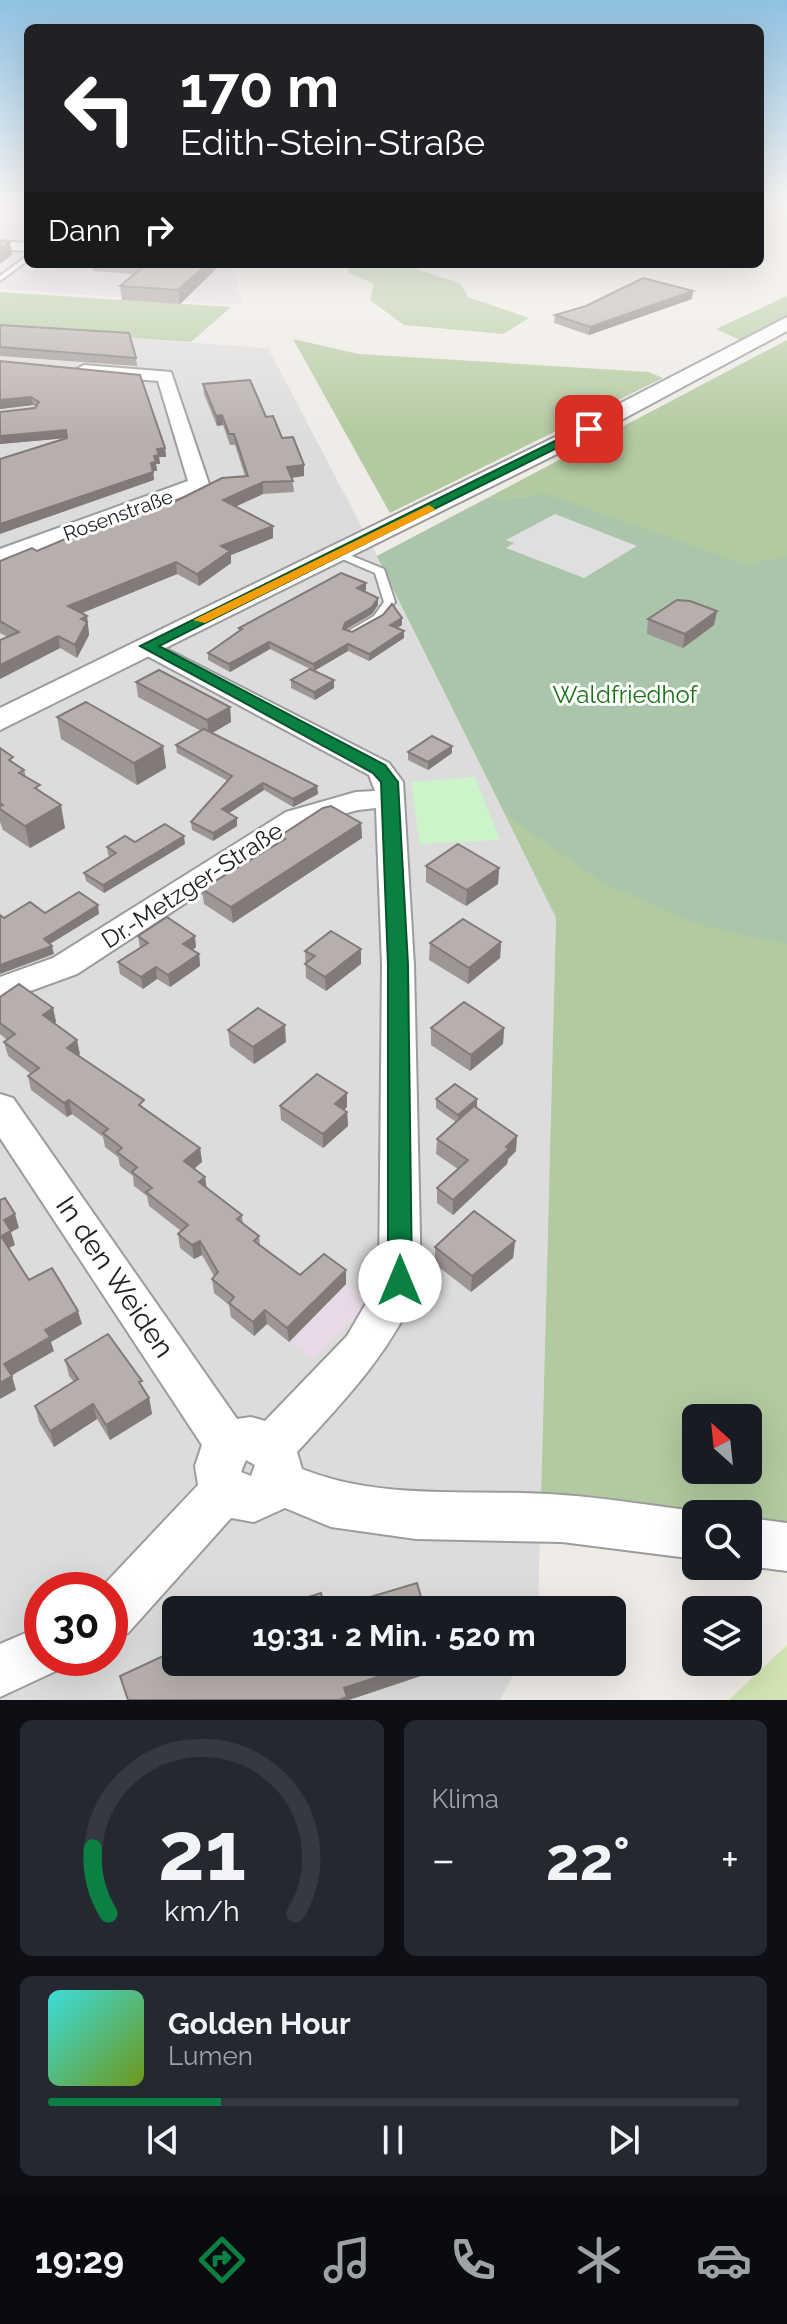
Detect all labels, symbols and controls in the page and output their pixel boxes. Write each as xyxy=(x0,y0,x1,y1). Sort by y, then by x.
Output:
text: 170 m xyxy=(180,54,339,120)
icon: left xyxy=(48,56,152,160)
text: Edith-Stein-Straße xyxy=(180,121,485,163)
icon: right xyxy=(137,208,181,252)
text: Dann xyxy=(48,213,121,248)
pin xyxy=(555,395,623,463)
icon: arrive xyxy=(567,407,611,451)
street label: Rosenstraße xyxy=(60,484,176,546)
park label: Waldfriedhof xyxy=(553,680,699,709)
street label: Dr.-Metzger-Straße xyxy=(96,816,288,954)
street label: In den Weiden xyxy=(49,1190,181,1364)
position arrow xyxy=(358,1239,442,1323)
north arrow xyxy=(682,1404,762,1484)
map controls xyxy=(682,1404,762,1676)
button: search xyxy=(682,1500,762,1580)
speed limit sign: 30 xyxy=(24,1572,128,1676)
button: layers xyxy=(682,1596,762,1676)
text: 19:31 · 2 Min. · 520 m xyxy=(252,1618,536,1653)
text: Klima xyxy=(432,1784,499,1814)
text: 21 xyxy=(158,1802,246,1899)
text: 22° xyxy=(546,1824,630,1894)
text: − xyxy=(432,1834,455,1885)
text: + xyxy=(721,1834,739,1885)
text: km/h xyxy=(164,1894,239,1928)
text: Golden Hour xyxy=(168,2006,351,2041)
text: Lumen xyxy=(168,2041,253,2071)
icon: previous xyxy=(141,2118,185,2162)
icon: pause xyxy=(371,2118,415,2162)
icon: next xyxy=(602,2118,646,2162)
icon: directions xyxy=(194,2232,250,2288)
icon: music xyxy=(319,2232,375,2288)
icon: phone xyxy=(445,2232,501,2288)
icon: climate xyxy=(571,2232,627,2288)
icon: car xyxy=(696,2232,752,2288)
text: 19:29 xyxy=(35,2239,124,2281)

